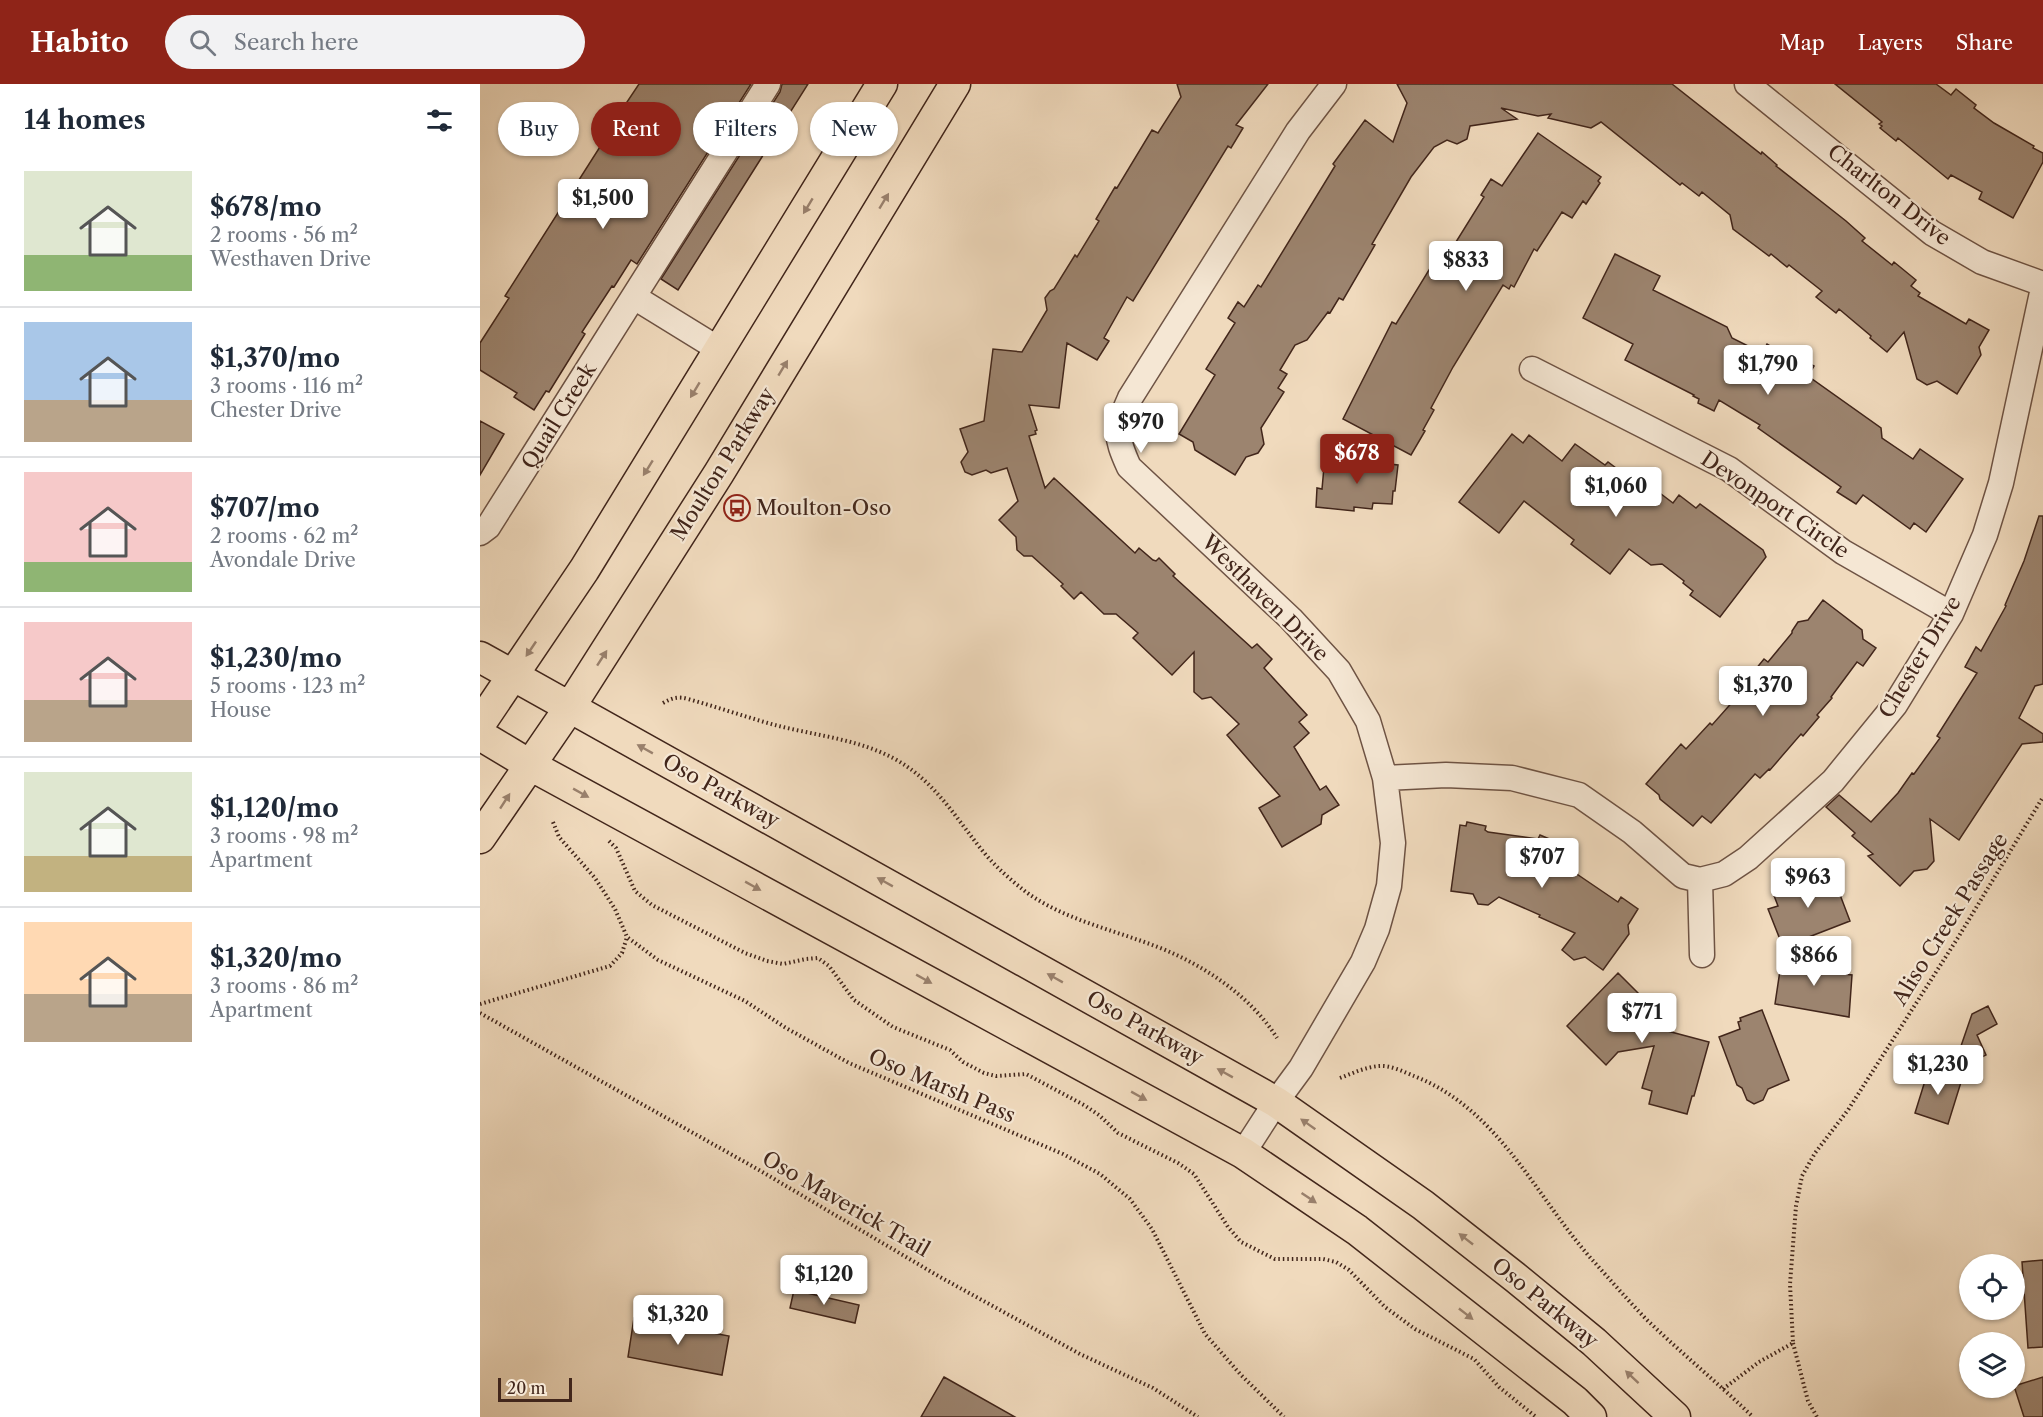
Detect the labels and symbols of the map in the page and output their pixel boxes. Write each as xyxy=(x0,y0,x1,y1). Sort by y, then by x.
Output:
street label: Charlton Drive xyxy=(1823,139,1956,250)
pin: $1,500 xyxy=(554,179,652,230)
one-way arrow xyxy=(879,192,889,209)
one-way arrow xyxy=(802,198,813,214)
pin: $833 xyxy=(1430,241,1502,292)
pin: $1,790 xyxy=(1719,345,1817,396)
street label: Quail Creek xyxy=(516,357,601,473)
one-way arrow xyxy=(777,360,788,376)
street label: Moulton Parkway xyxy=(665,382,780,545)
one-way arrow xyxy=(690,382,701,398)
pin: $970 xyxy=(1105,403,1177,454)
pin: $678 xyxy=(1321,434,1393,485)
street label: Devonport Circle xyxy=(1697,446,1854,563)
one-way arrow xyxy=(642,460,653,476)
pin: $1,060 xyxy=(1567,467,1665,518)
bus stop icon: Moulton-Oso xyxy=(722,493,752,523)
place label: Moulton-Oso xyxy=(756,495,891,520)
street label: Westhaven Drive xyxy=(1196,528,1334,666)
street label: Chester Drive xyxy=(1873,591,1966,722)
one-way arrow xyxy=(525,641,536,658)
one-way arrow xyxy=(596,650,607,666)
pin: $1,370 xyxy=(1714,666,1812,717)
one-way arrow xyxy=(637,744,654,754)
street label: Oso Parkway xyxy=(659,748,784,833)
one-way arrow xyxy=(573,788,590,798)
one-way arrow xyxy=(499,793,510,810)
street label: Aliso Creek Passage xyxy=(1886,828,2013,1010)
pin: $707 xyxy=(1506,838,1578,889)
pin: $963 xyxy=(1772,858,1844,909)
one-way arrow xyxy=(876,877,893,887)
one-way arrow xyxy=(744,881,761,891)
pin: $866 xyxy=(1778,936,1850,987)
one-way arrow xyxy=(1047,972,1063,983)
one-way arrow xyxy=(916,974,933,984)
street label: Oso Parkway xyxy=(1083,985,1208,1070)
pin: $771 xyxy=(1606,993,1678,1044)
street label: Oso Marsh Pass xyxy=(865,1043,1019,1128)
pin: $1,230 xyxy=(1889,1045,1987,1096)
one-way arrow xyxy=(1216,1068,1233,1078)
one-way arrow xyxy=(1131,1091,1148,1101)
one-way arrow xyxy=(1301,1118,1317,1130)
street label: Oso Maverick Trail xyxy=(758,1145,934,1262)
one-way arrow xyxy=(1301,1192,1317,1203)
one-way arrow xyxy=(1458,1232,1474,1245)
street label: Oso Parkway xyxy=(1487,1252,1604,1353)
pin: $1,120 xyxy=(775,1255,873,1306)
pin: $1,320 xyxy=(629,1295,727,1346)
one-way arrow xyxy=(1458,1307,1473,1319)
one-way arrow xyxy=(1624,1370,1639,1384)
scale bar xyxy=(498,1375,572,1402)

